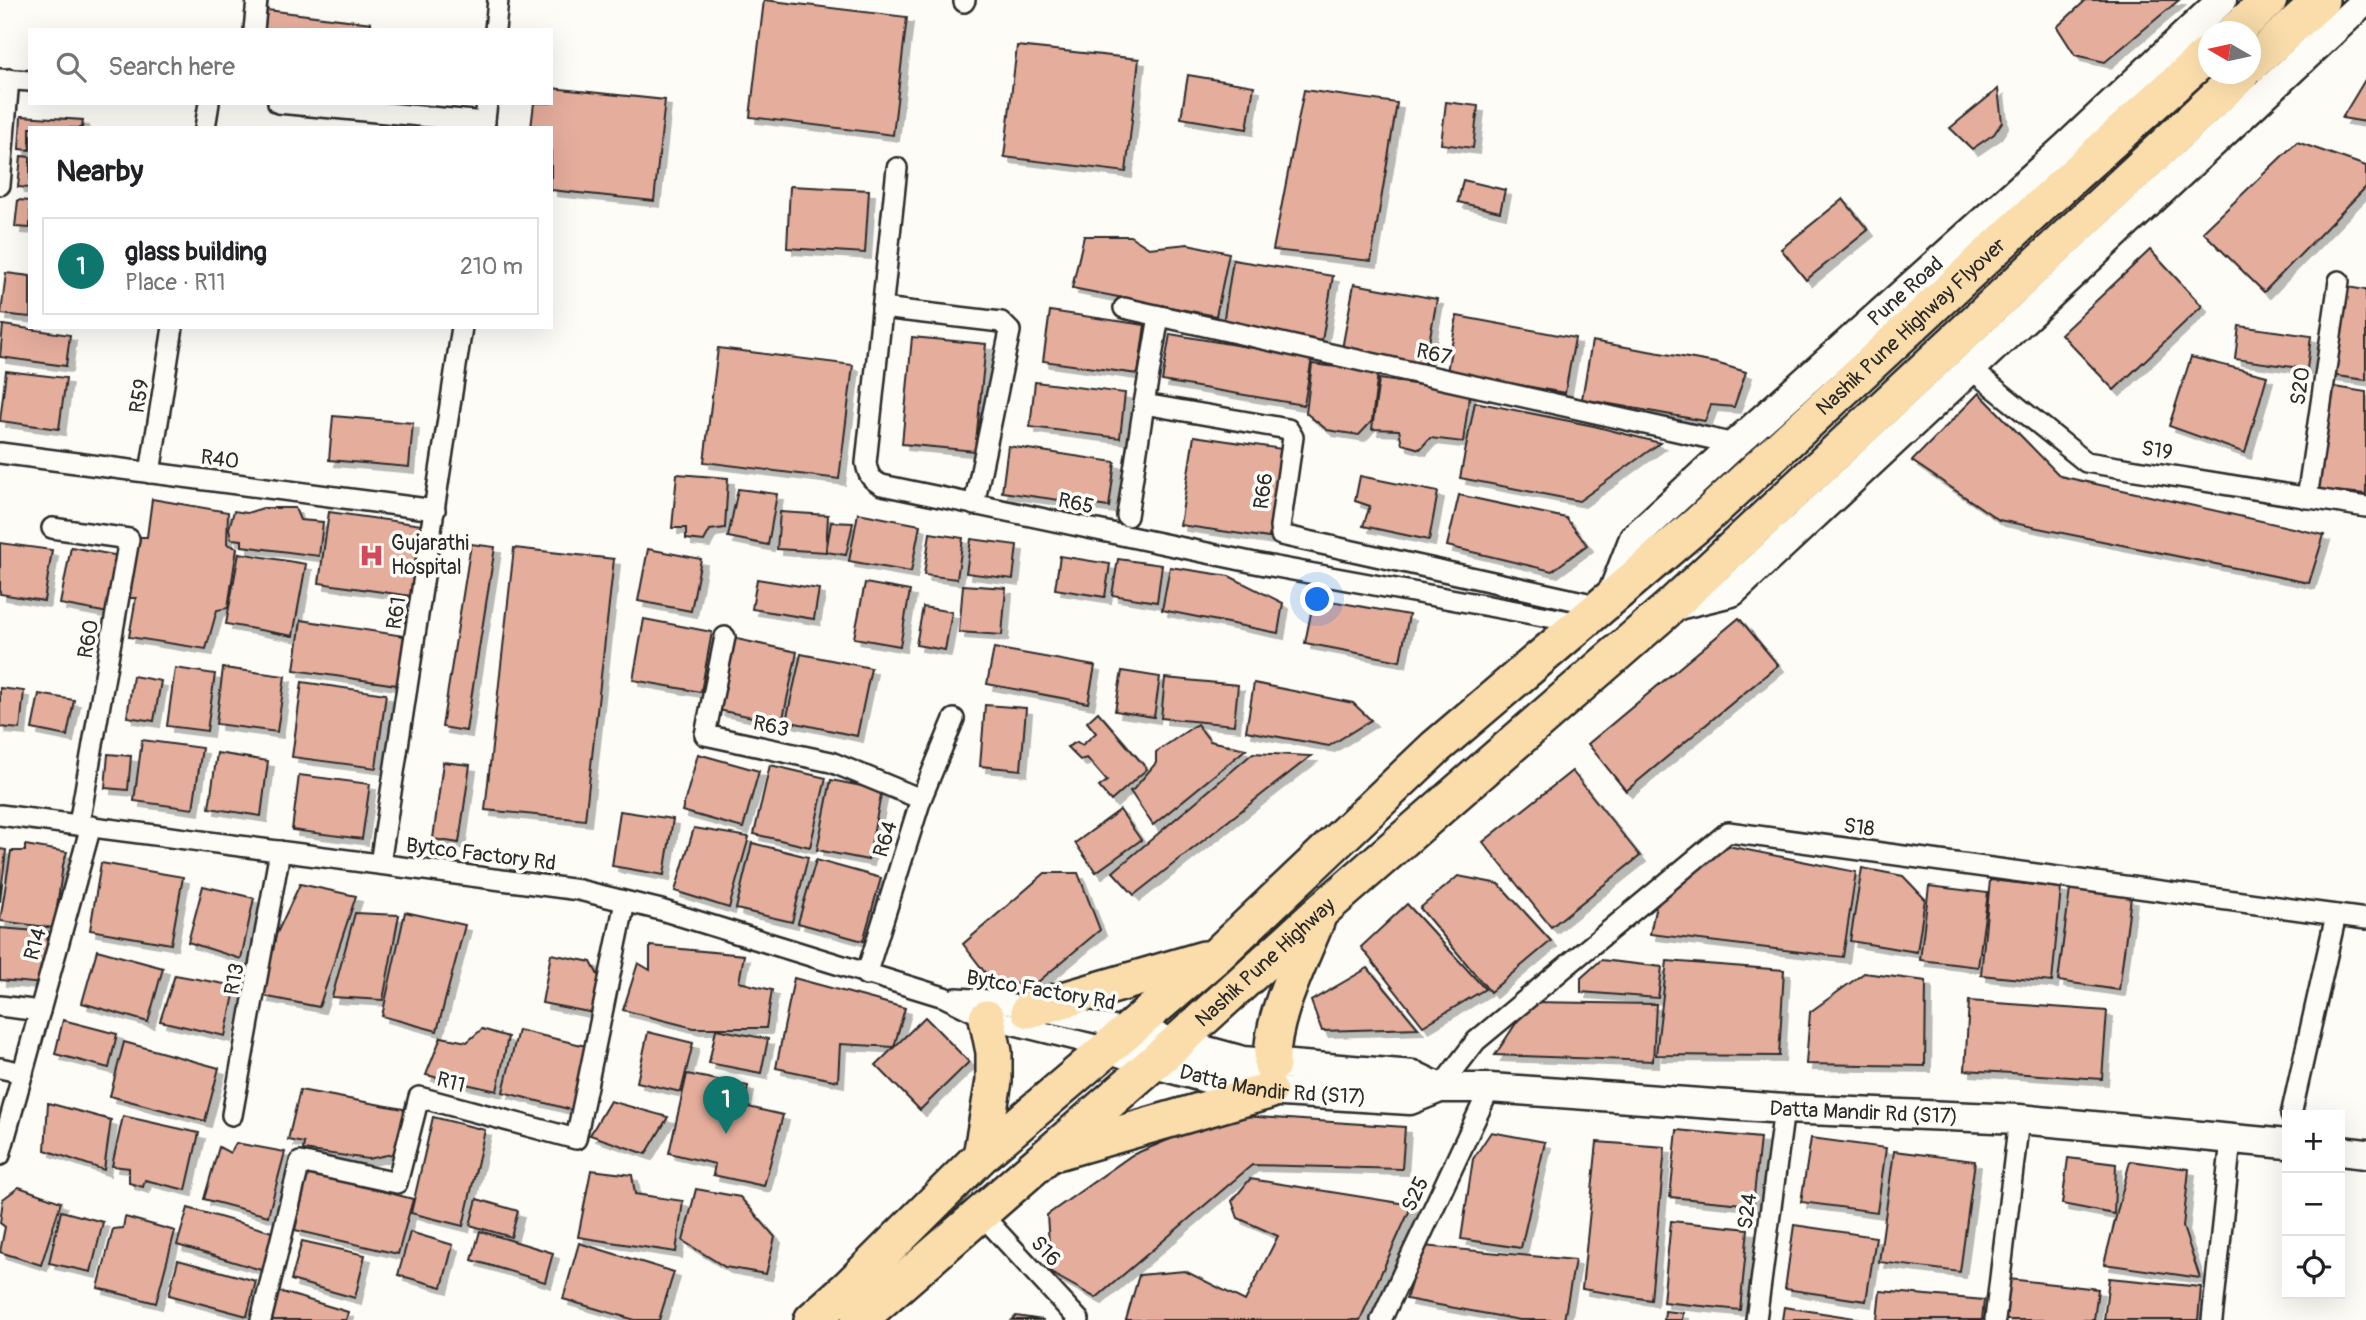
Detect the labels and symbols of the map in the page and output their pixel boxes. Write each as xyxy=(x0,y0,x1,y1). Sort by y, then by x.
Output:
north arrow xyxy=(2198,21,2261,84)
street label: Nashik Pune Highway Flyover xyxy=(1810,232,2012,422)
street label: Pune Road xyxy=(1862,251,1949,333)
street label: R67 xyxy=(1414,337,1454,372)
street label: S20 xyxy=(2284,365,2317,407)
street label: R59 xyxy=(123,377,156,415)
street label: S19 xyxy=(2139,435,2174,466)
street label: R40 xyxy=(199,444,241,475)
street label: R66 xyxy=(1248,471,1279,511)
street label: R65 xyxy=(1056,487,1096,520)
place label: Gujarathi Hospital xyxy=(391,530,469,581)
hospital icon: Gujarathi Hospital xyxy=(357,541,385,569)
your location xyxy=(1300,582,1334,616)
street label: R61 xyxy=(381,595,412,631)
street label: R60 xyxy=(72,618,105,661)
street label: R63 xyxy=(750,710,791,743)
street label: S18 xyxy=(1842,812,1876,843)
street label: R64 xyxy=(867,818,904,861)
street label: Bytco Factory Rd xyxy=(404,832,557,877)
street label: Nashik Pune Highway xyxy=(1189,892,1341,1033)
street label: R14 xyxy=(18,925,53,964)
street label: R13 xyxy=(218,961,251,997)
street label: Bytco Factory Rd xyxy=(964,964,1118,1017)
street label: Datta Mandir Rd (S17) xyxy=(1176,1058,1367,1111)
street label: R11 xyxy=(434,1066,468,1099)
pin: 1 xyxy=(703,1076,749,1134)
street label: Datta Mandir Rd (S17) xyxy=(1768,1095,1958,1130)
street label: S25 xyxy=(1396,1172,1435,1216)
street label: S24 xyxy=(1732,1191,1763,1231)
street label: S16 xyxy=(1025,1230,1067,1273)

